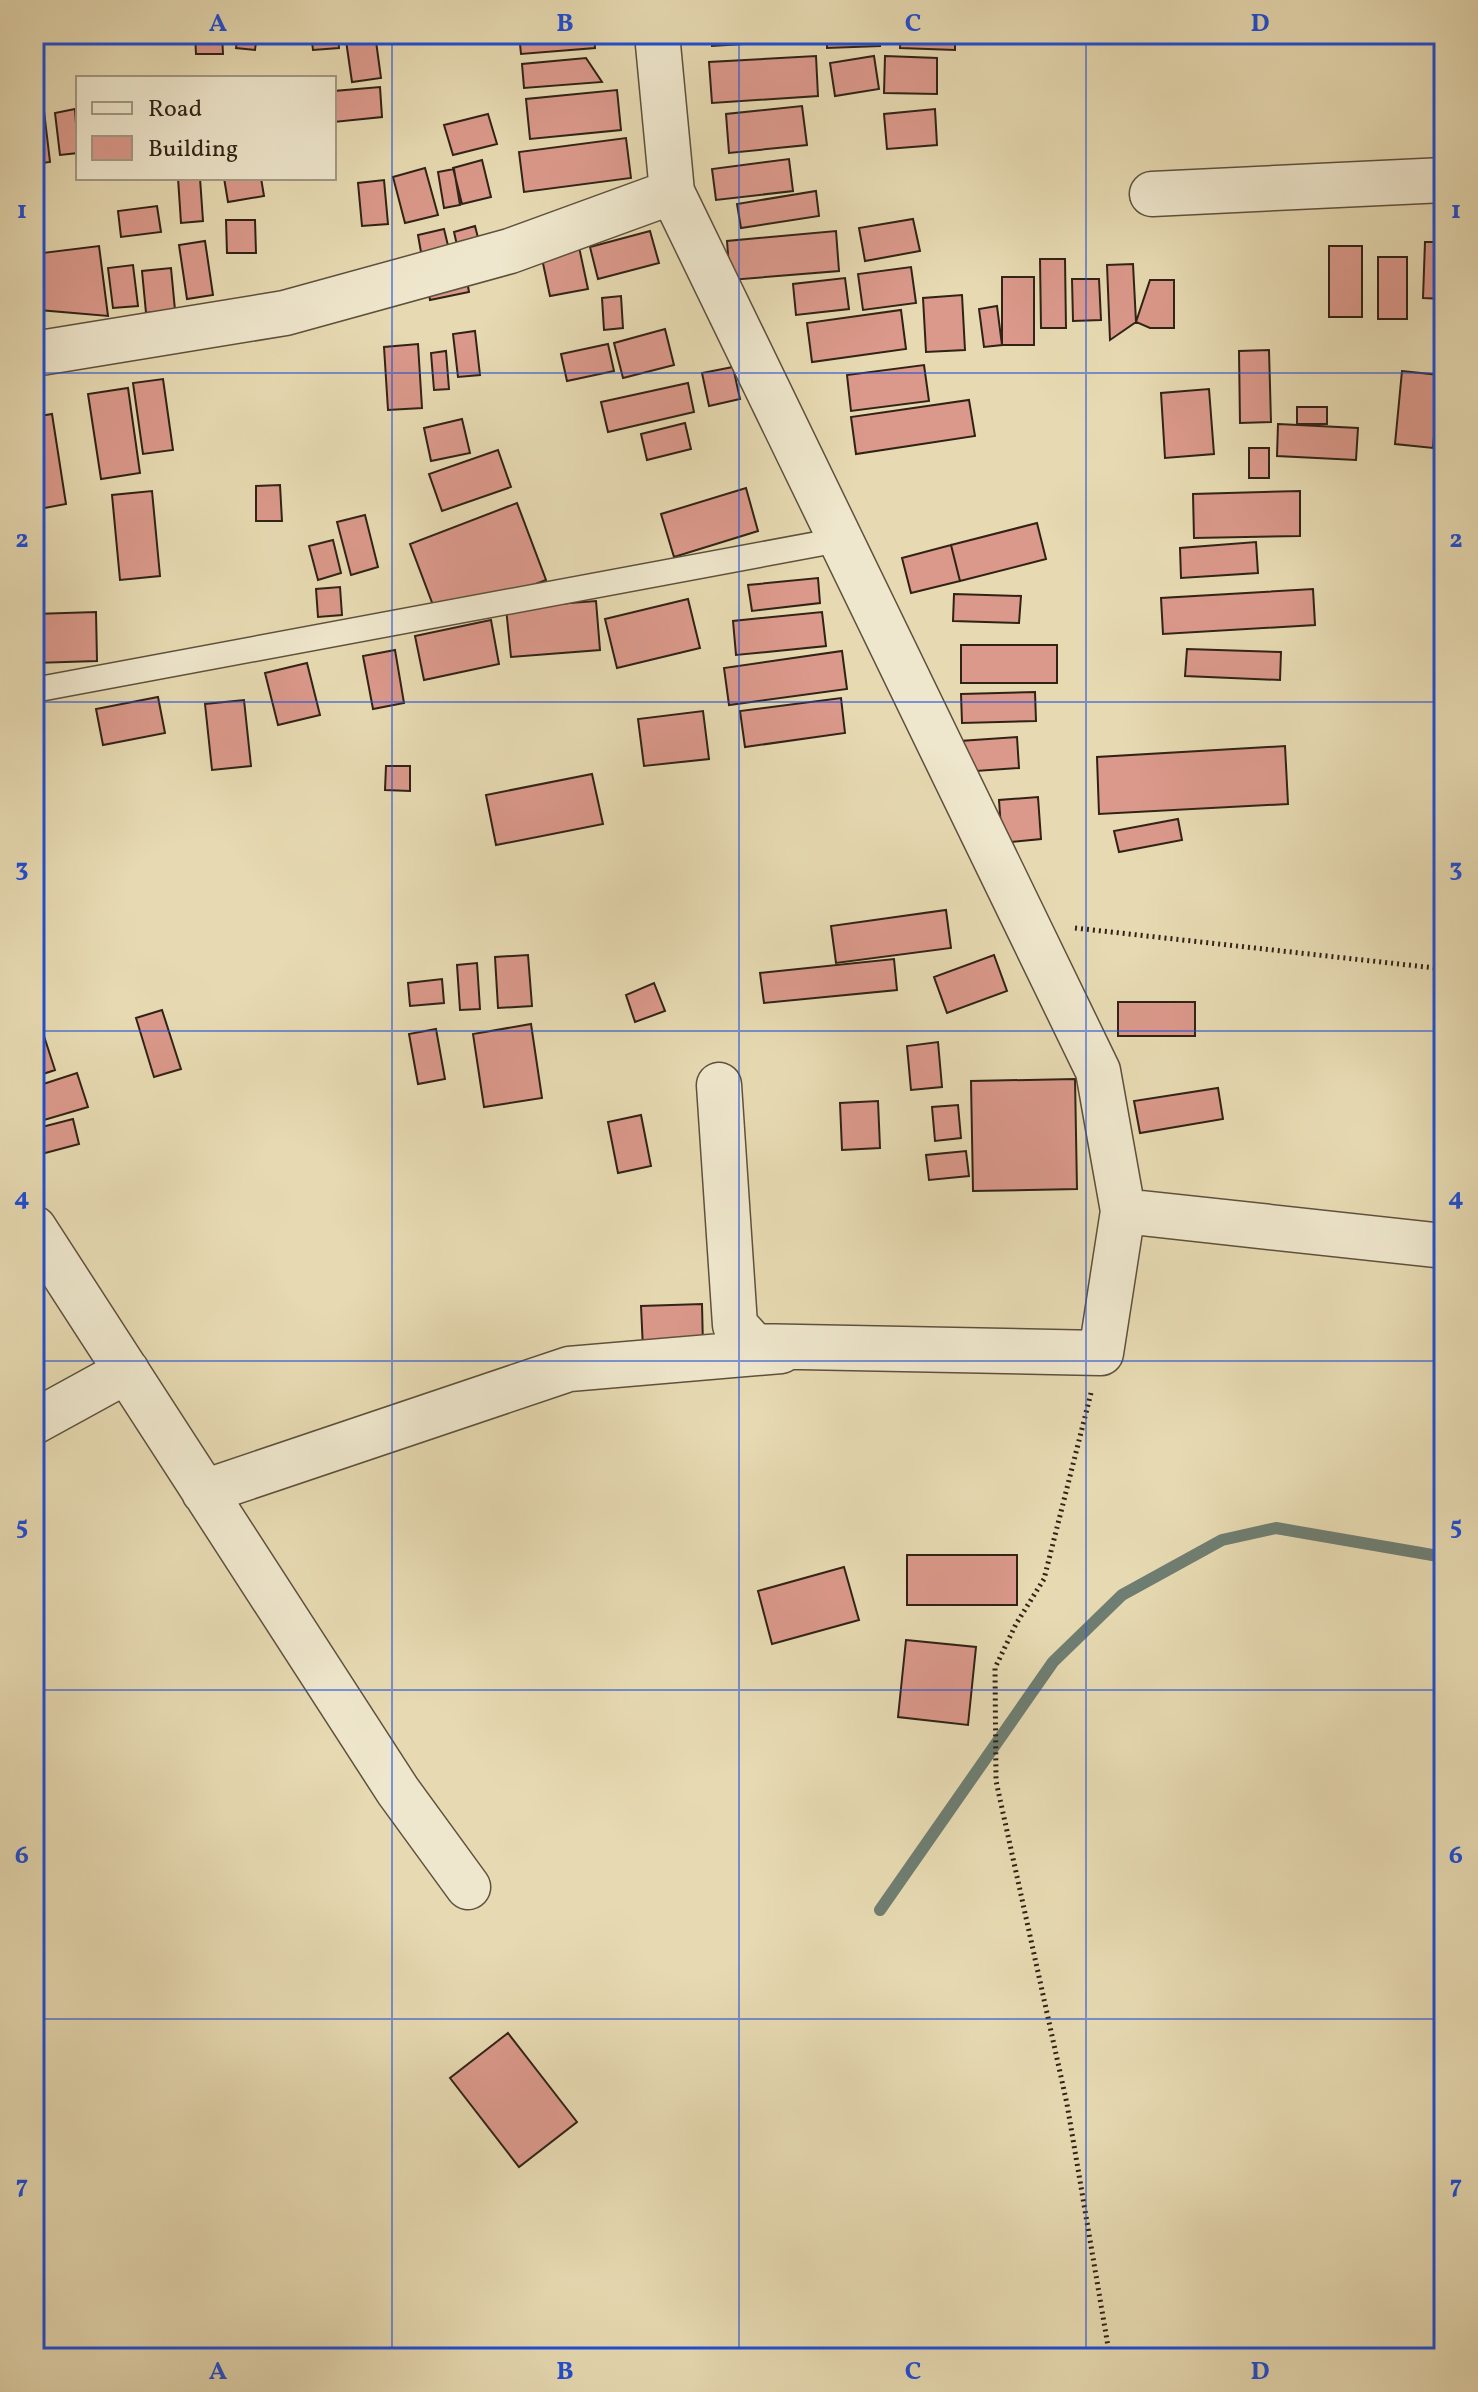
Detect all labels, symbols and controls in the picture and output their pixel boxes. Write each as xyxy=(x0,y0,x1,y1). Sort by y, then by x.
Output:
text: A xyxy=(209,6,228,42)
text: B xyxy=(556,6,574,42)
text: C xyxy=(905,6,921,42)
text: D xyxy=(1250,6,1270,42)
legend xyxy=(76,76,336,180)
text: Road xyxy=(148,93,202,127)
text: Building xyxy=(148,133,238,167)
text: 1 xyxy=(17,193,27,229)
text: 1 xyxy=(1451,193,1461,229)
text: 2 xyxy=(15,522,29,558)
text: 2 xyxy=(1449,522,1463,558)
text: 3 xyxy=(15,851,29,887)
text: 3 xyxy=(1449,851,1463,887)
text: 4 xyxy=(14,1180,30,1216)
text: 4 xyxy=(1448,1180,1464,1216)
text: 5 xyxy=(16,1509,28,1545)
text: 5 xyxy=(1450,1509,1462,1545)
text: 6 xyxy=(15,1838,29,1874)
text: 6 xyxy=(1449,1838,1463,1874)
text: 7 xyxy=(16,2168,28,2204)
text: 7 xyxy=(1450,2168,1462,2204)
text: A xyxy=(209,2354,228,2390)
text: B xyxy=(556,2354,574,2390)
text: C xyxy=(905,2354,921,2390)
text: D xyxy=(1250,2354,1270,2390)

